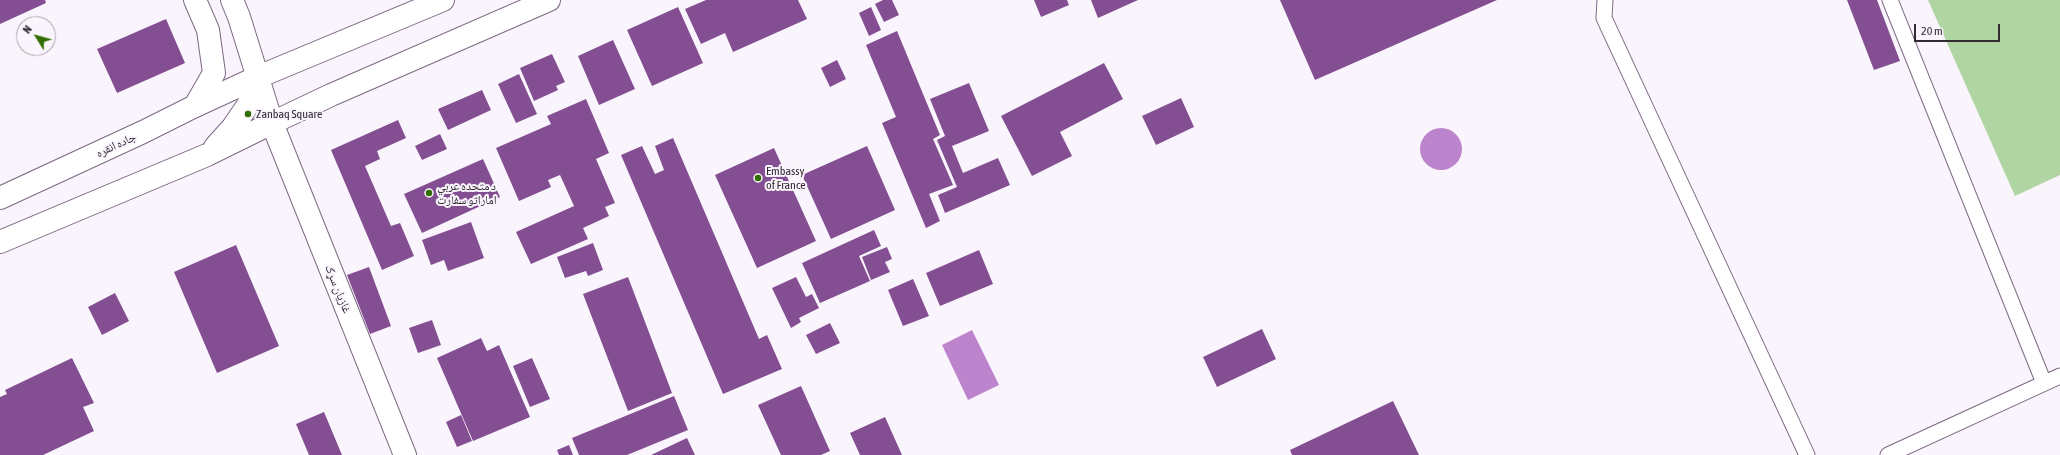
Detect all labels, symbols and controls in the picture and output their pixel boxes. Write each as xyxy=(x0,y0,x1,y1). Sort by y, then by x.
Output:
north arrow xyxy=(16,16,56,56)
scale bar xyxy=(1916,16,2002,42)
text: N xyxy=(20,23,34,36)
text: 20 m xyxy=(1921,24,1943,38)
place label: Zanbaq Square xyxy=(256,107,322,121)
marker: Zanbaq Square xyxy=(243,109,253,119)
street label: جاده انقره xyxy=(94,129,138,161)
place label: Embassy of France xyxy=(766,164,806,192)
marker: Embassy of France xyxy=(753,173,763,183)
place label: د متحده عربي اماراتو سفارت xyxy=(437,179,497,207)
marker: د متحده عربي اماراتو سفارت xyxy=(424,188,434,198)
street label: غازیان سړک xyxy=(322,263,354,315)

